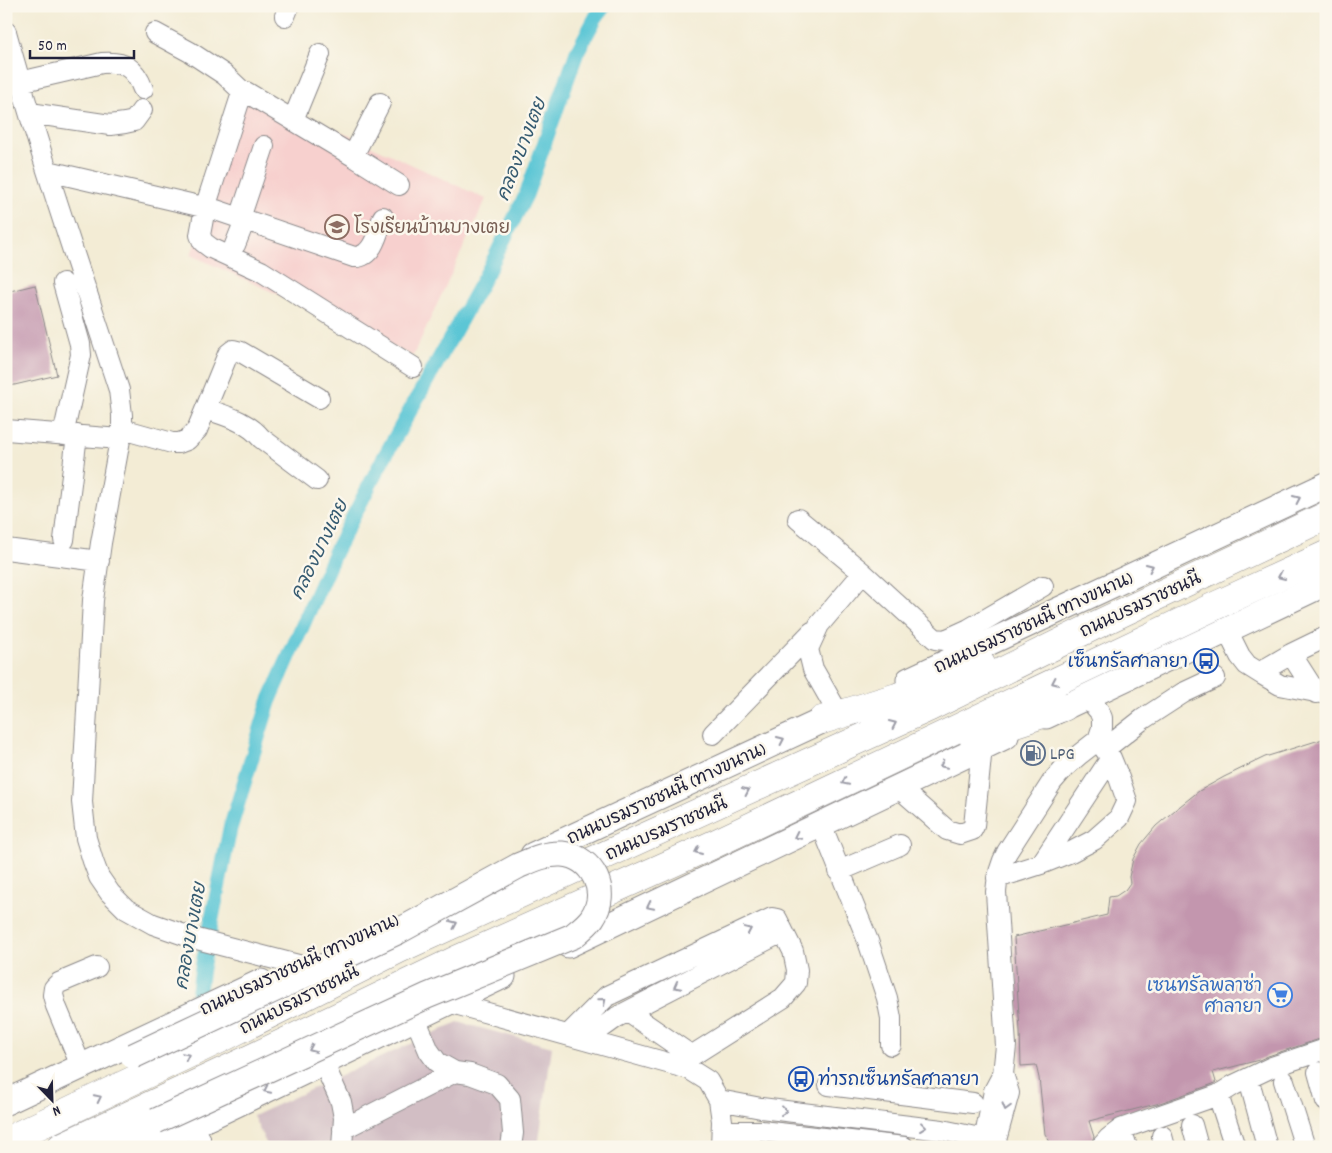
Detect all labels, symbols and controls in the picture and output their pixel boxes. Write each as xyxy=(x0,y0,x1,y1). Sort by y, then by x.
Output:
scale bar xyxy=(30,28,134,60)
text: 50 m xyxy=(38,36,67,58)
water label: คลองบางเตย xyxy=(491,93,556,206)
school or university icon: โรงเรียนบ้านบางเตย xyxy=(324,214,350,240)
place label: โรงเรียนบ้านบางเตย xyxy=(354,214,510,242)
water label: คลองบางเตย xyxy=(285,494,358,605)
one-way arrow xyxy=(1292,495,1301,505)
one-way arrow xyxy=(1145,563,1154,574)
street label: ถนนบรมราชชนนี (ทางขนาน) xyxy=(930,565,1138,681)
street label: ถนนบรมราชชนนี xyxy=(1075,565,1206,645)
one-way arrow xyxy=(1277,569,1286,580)
place label: เซ็นทรัลศาลายา xyxy=(1068,648,1188,676)
bus stop icon: เซ็นทรัลศาลายา xyxy=(1193,648,1219,674)
one-way arrow xyxy=(1051,676,1060,686)
one-way arrow xyxy=(888,719,897,730)
one-way arrow xyxy=(776,735,785,746)
street label: ถนนบรมราชชนนี (ทางขนาน) xyxy=(563,737,769,849)
fuel station icon: LPG xyxy=(1020,740,1046,766)
place label: LPG xyxy=(1050,743,1075,768)
one-way arrow xyxy=(939,759,948,770)
one-way arrow xyxy=(841,775,850,786)
one-way arrow xyxy=(741,787,750,798)
street label: ถนนบรมราชชนนี xyxy=(602,791,730,865)
one-way arrow xyxy=(793,829,802,840)
one-way arrow xyxy=(694,845,703,856)
water label: คลองบางเตย xyxy=(170,879,215,992)
one-way arrow xyxy=(646,900,655,910)
street label: ถนนบรมราชชนนี (ทางขนาน) xyxy=(196,908,402,1020)
one-way arrow xyxy=(449,919,458,930)
one-way arrow xyxy=(743,925,752,936)
street label: ถนนบรมราชชนนี xyxy=(236,960,362,1038)
place label: เซนทรัลพลาซ่า ศาลายา xyxy=(1147,973,1262,1021)
one-way arrow xyxy=(673,980,682,990)
supermarket icon: เซนทรัลพลาซ่า ศาลายา xyxy=(1267,982,1293,1008)
one-way arrow xyxy=(597,997,606,1006)
one-way arrow xyxy=(308,1043,317,1054)
one-way arrow xyxy=(180,1052,189,1062)
bus stop icon: ท่ารถเซ็นทรัลศาลายา xyxy=(788,1066,814,1092)
place label: ท่ารถเซ็นทรัลศาลายา xyxy=(818,1066,979,1094)
north arrow xyxy=(28,1076,78,1126)
one-way arrow xyxy=(263,1083,272,1094)
one-way arrow xyxy=(93,1094,102,1104)
text: N xyxy=(49,1100,63,1121)
one-way arrow xyxy=(1001,1103,1011,1111)
one-way arrow xyxy=(780,1105,788,1116)
one-way arrow xyxy=(919,1121,927,1132)

